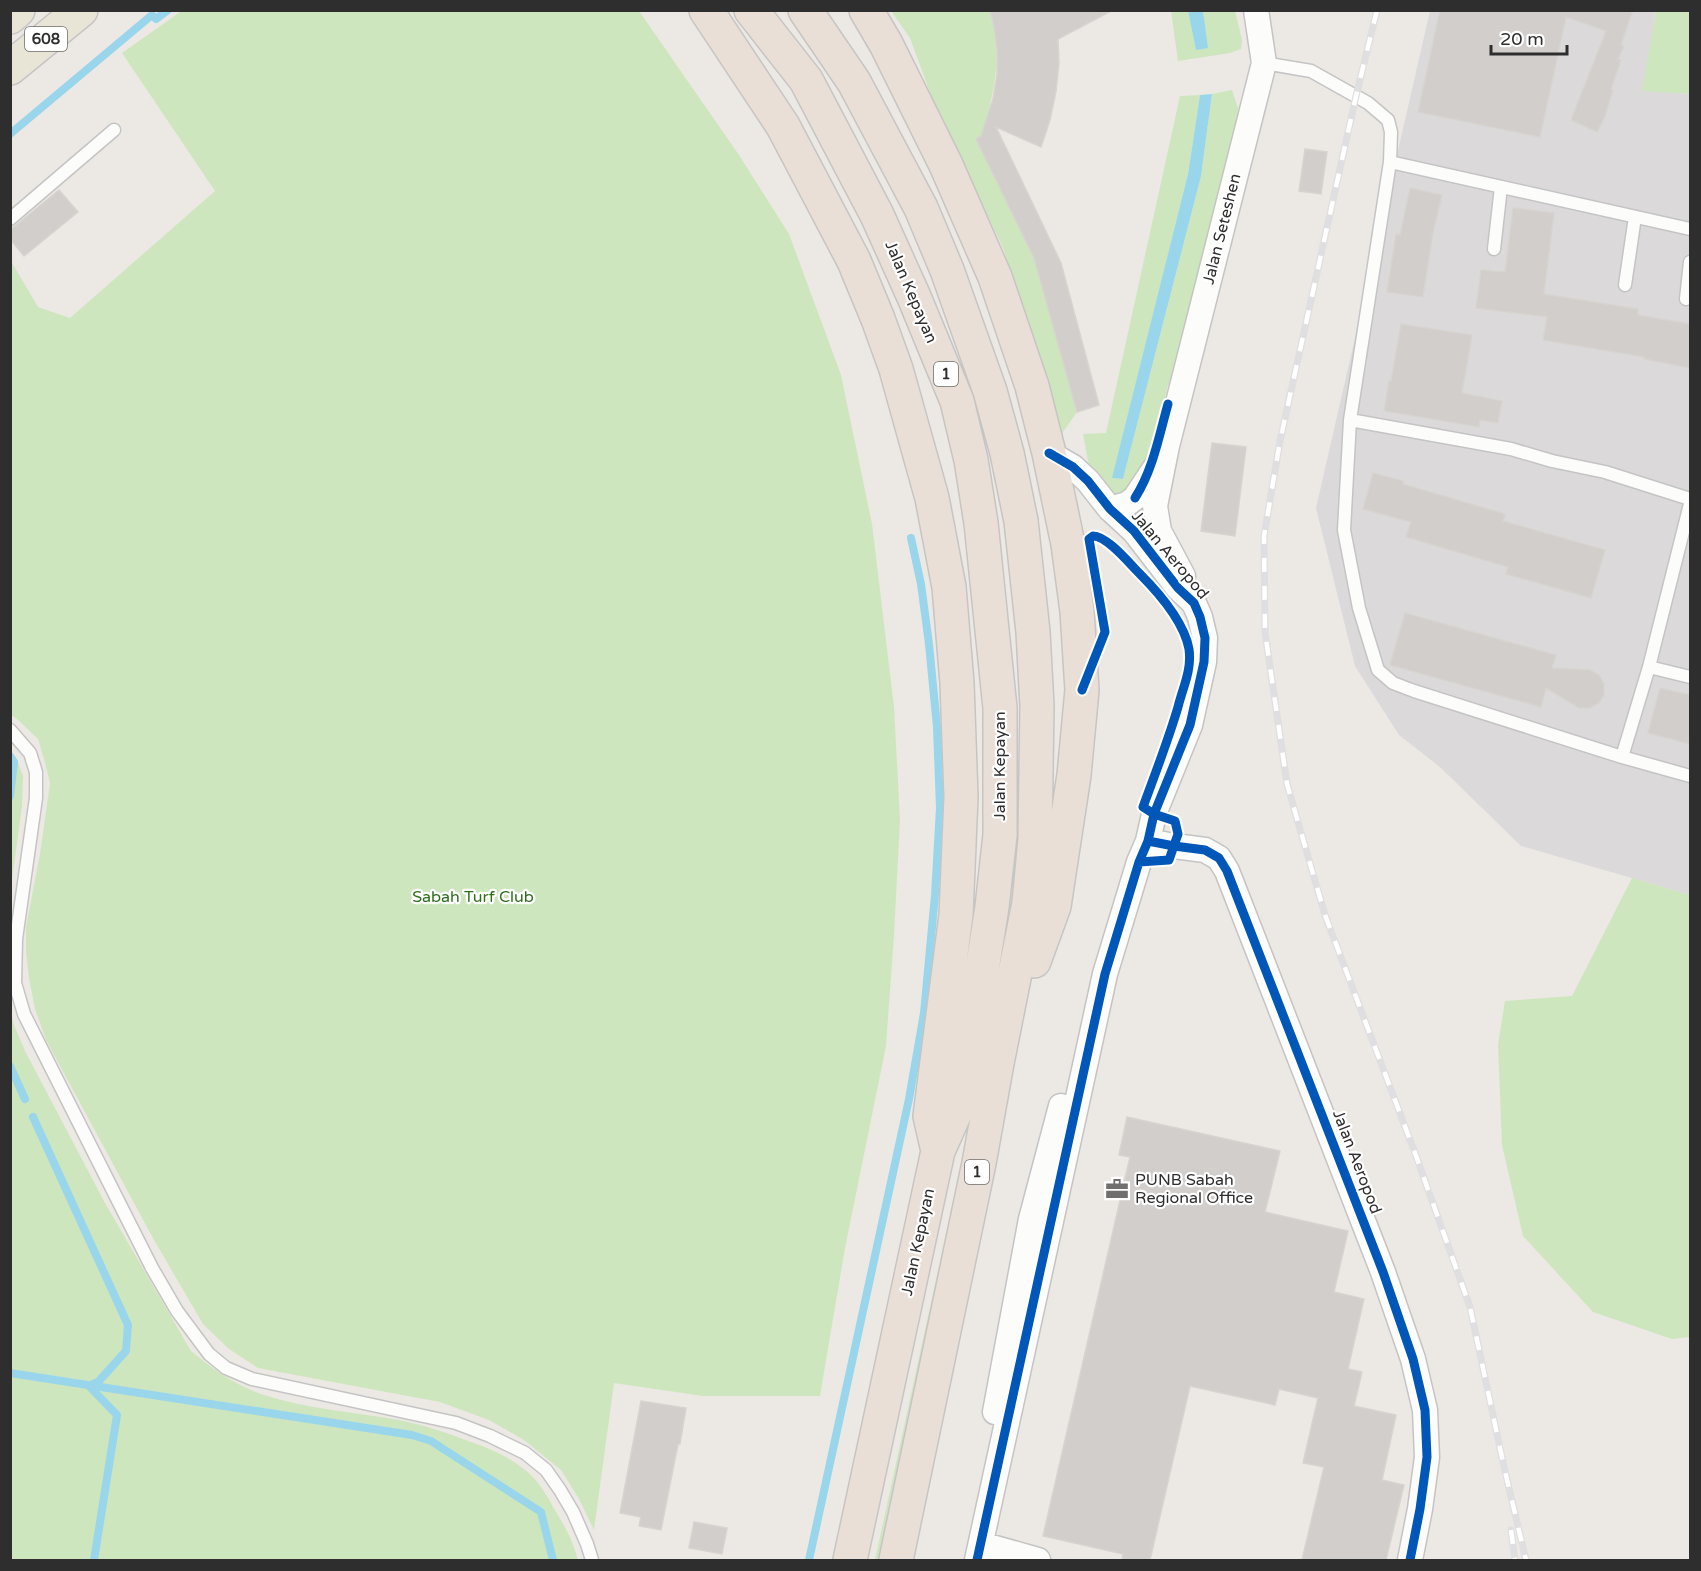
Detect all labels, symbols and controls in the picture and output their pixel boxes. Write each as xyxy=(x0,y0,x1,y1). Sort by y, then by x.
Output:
scale bar xyxy=(1491,18,1568,56)
road number: 608 xyxy=(25,27,67,51)
text: 20 m xyxy=(1500,28,1544,50)
street label: Jalan Seteshen xyxy=(1199,172,1245,286)
street label: Jalan Kepayan xyxy=(880,238,942,346)
road number: 1 xyxy=(934,362,958,386)
street label: Jalan Aeropod xyxy=(1127,507,1213,603)
street label: Jalan Kepayan xyxy=(990,711,1010,821)
park label: Sabah Turf Club xyxy=(412,887,534,907)
street label: Jalan Aeropod xyxy=(1328,1107,1386,1217)
road number: 1 xyxy=(965,1160,989,1184)
place label: PUNB Sabah Regional Office xyxy=(1135,1170,1253,1208)
office icon: PUNB Sabah Regional Office xyxy=(1104,1176,1130,1202)
street label: Jalan Kepayan xyxy=(897,1186,939,1298)

